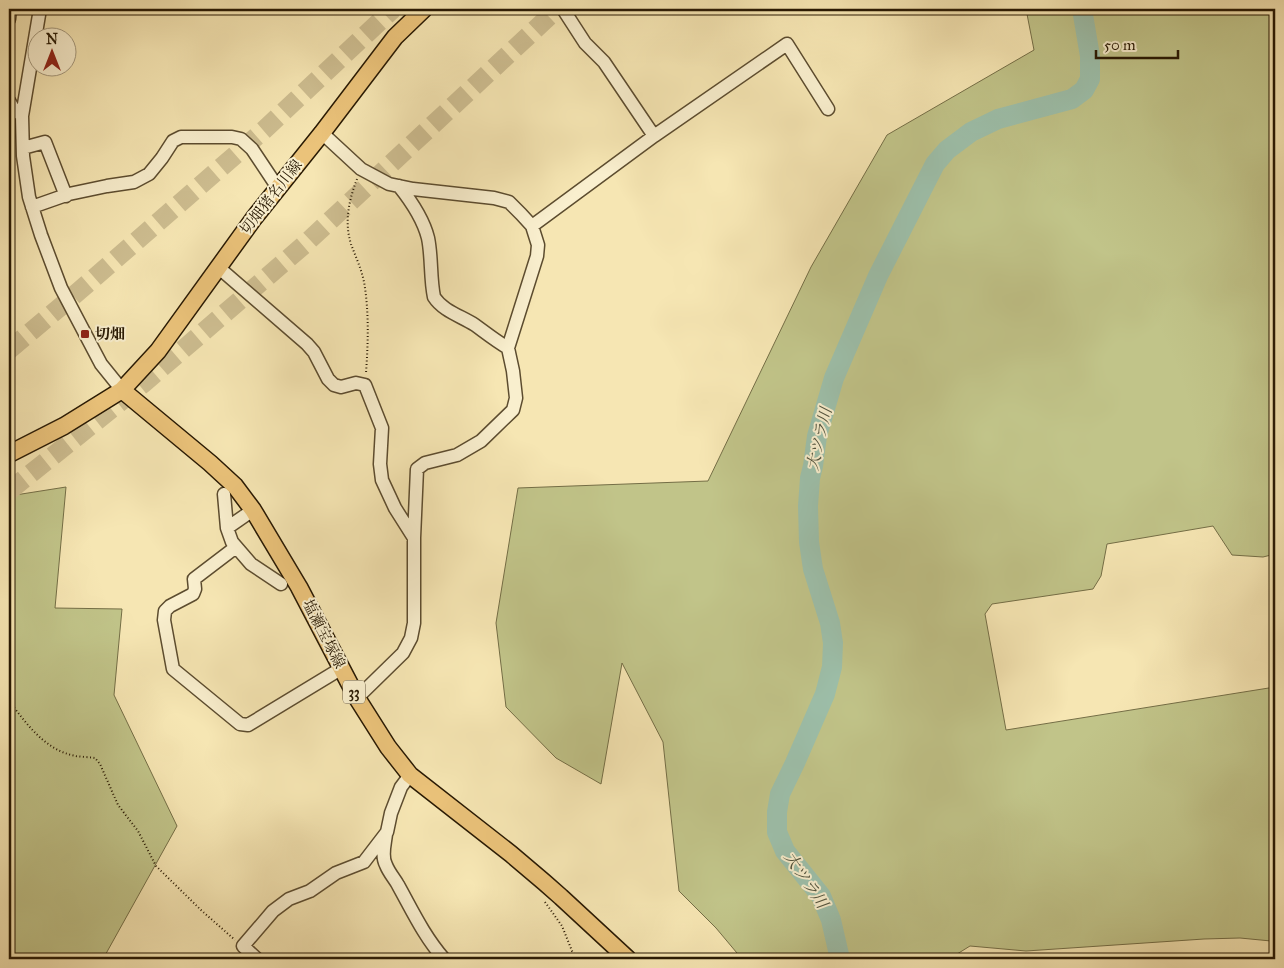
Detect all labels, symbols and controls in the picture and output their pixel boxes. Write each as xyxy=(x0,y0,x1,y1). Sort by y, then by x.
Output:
north arrow xyxy=(28,28,78,78)
scale bar xyxy=(1096,28,1179,60)
text: N xyxy=(46,31,58,48)
text: 50 m xyxy=(1104,36,1136,54)
street label: 切畑猪名川線 xyxy=(236,156,306,238)
place label: 切畑 xyxy=(95,325,125,343)
marker: 切畑 xyxy=(79,328,91,340)
water label: 大ツラ川 xyxy=(803,404,836,472)
street label: 塩瀬宝塚線 xyxy=(299,596,349,672)
road number: 33 xyxy=(343,680,365,704)
water label: 大ツラ川 xyxy=(780,848,833,913)

